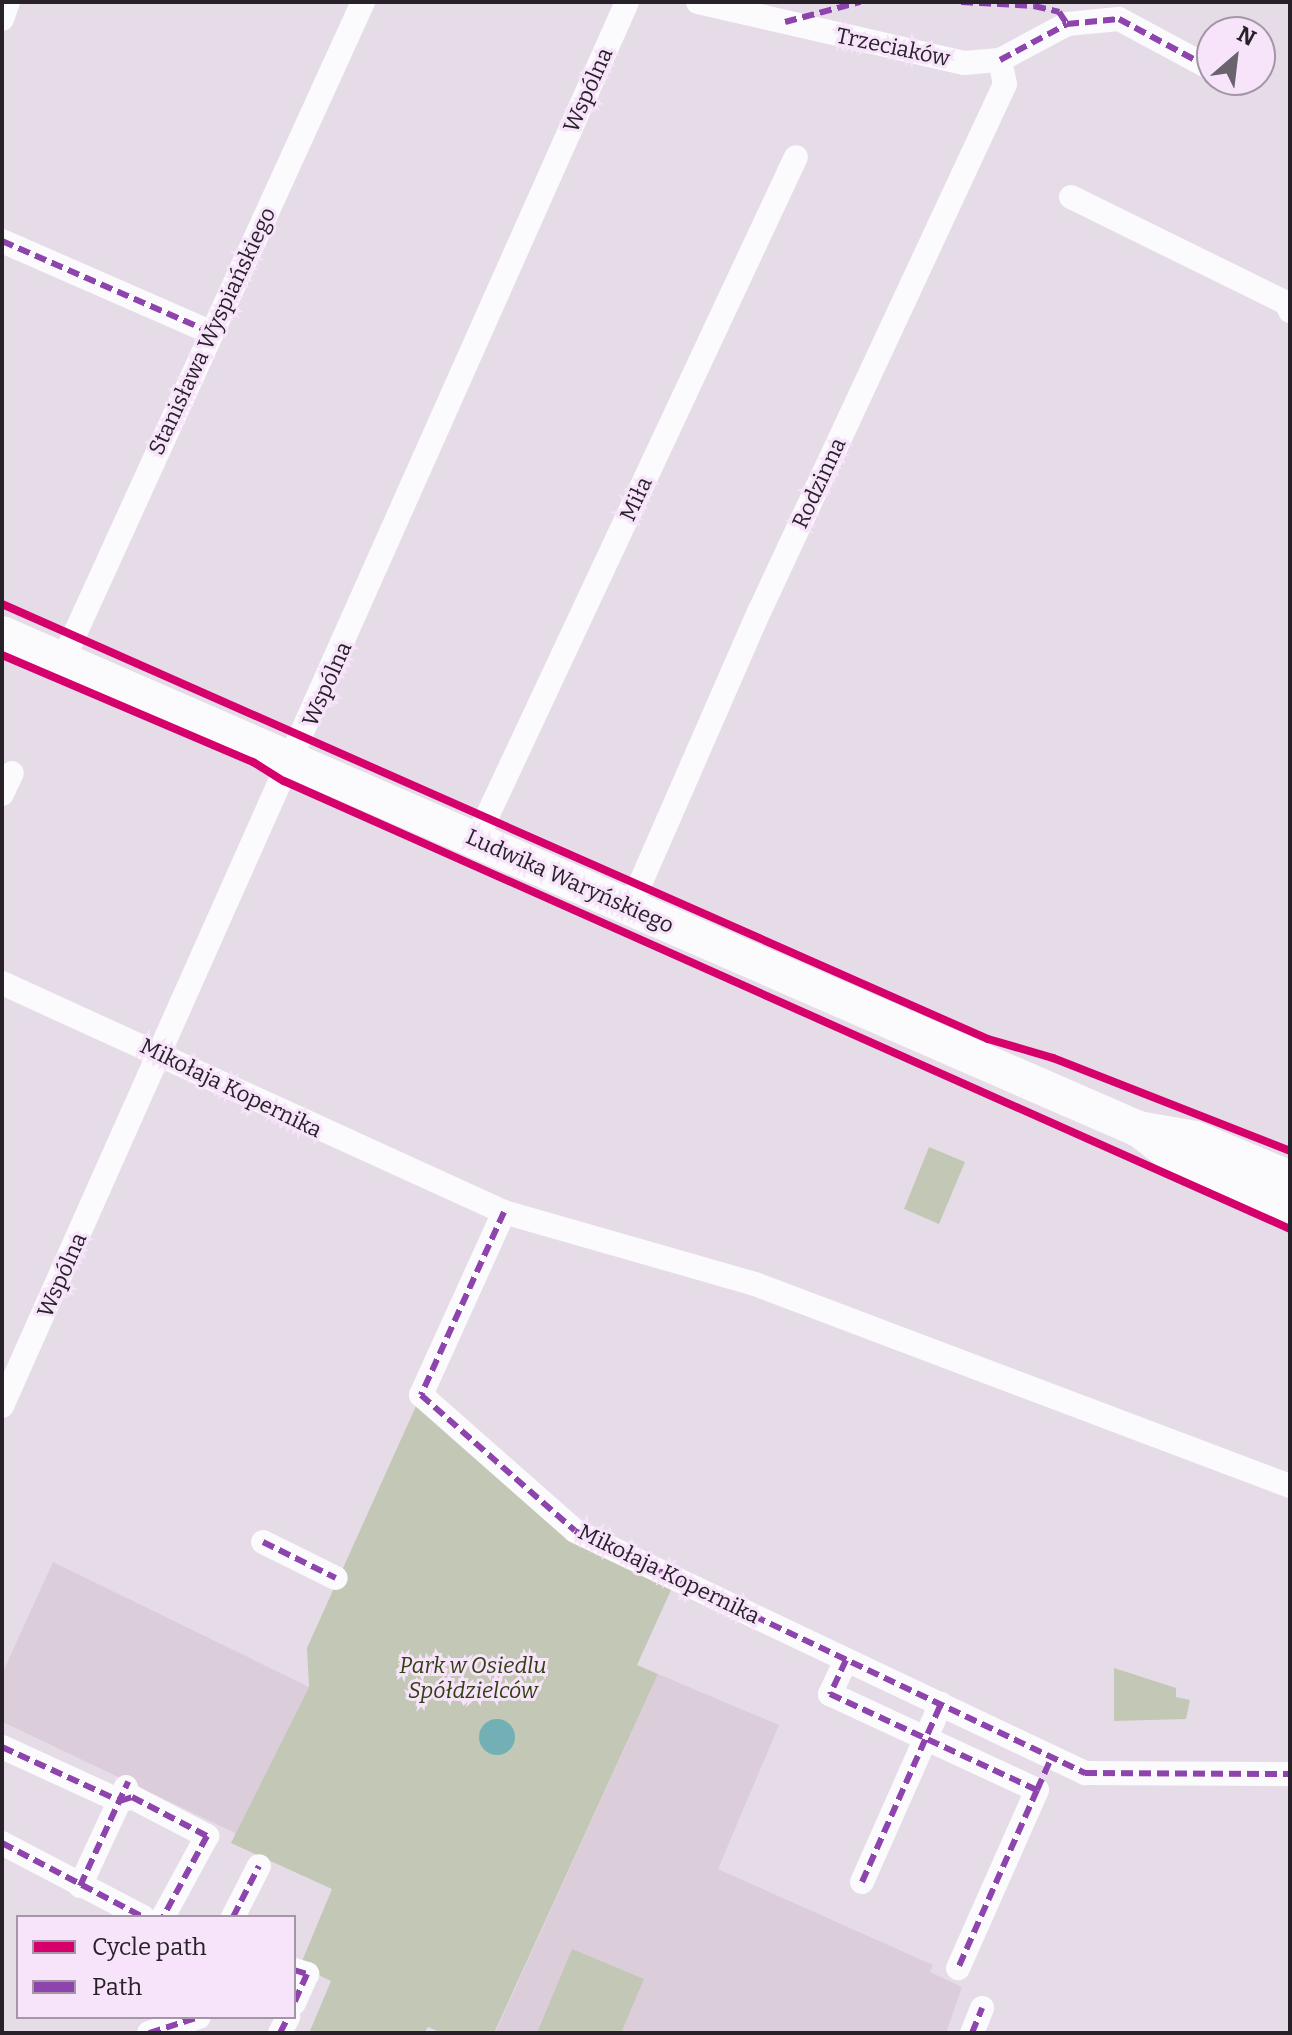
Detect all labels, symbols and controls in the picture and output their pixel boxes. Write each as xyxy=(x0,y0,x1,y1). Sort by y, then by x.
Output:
north arrow xyxy=(1196,16,1276,96)
text: N xyxy=(1233,20,1260,52)
street label: Trzeciaków xyxy=(834,22,952,72)
street label: Wspólna xyxy=(558,44,618,136)
street label: Stanisława Wyspiańskiego xyxy=(143,203,281,459)
street label: Rodzinna xyxy=(787,434,851,532)
street label: Miła xyxy=(614,473,658,525)
street label: Wspólna xyxy=(297,638,357,730)
street label: Ludwika Waryńskiego xyxy=(462,823,678,939)
street label: Mikołaja Kopernika xyxy=(136,1033,326,1143)
street label: Wspólna xyxy=(32,1229,92,1321)
street label: Mikołaja Kopernika xyxy=(574,1519,764,1629)
park label: Park w Osiedlu Spółdzielców xyxy=(399,1652,547,1704)
legend xyxy=(16,1915,296,2019)
text: Cycle path xyxy=(92,1933,207,1961)
text: Path xyxy=(92,1973,142,2001)

